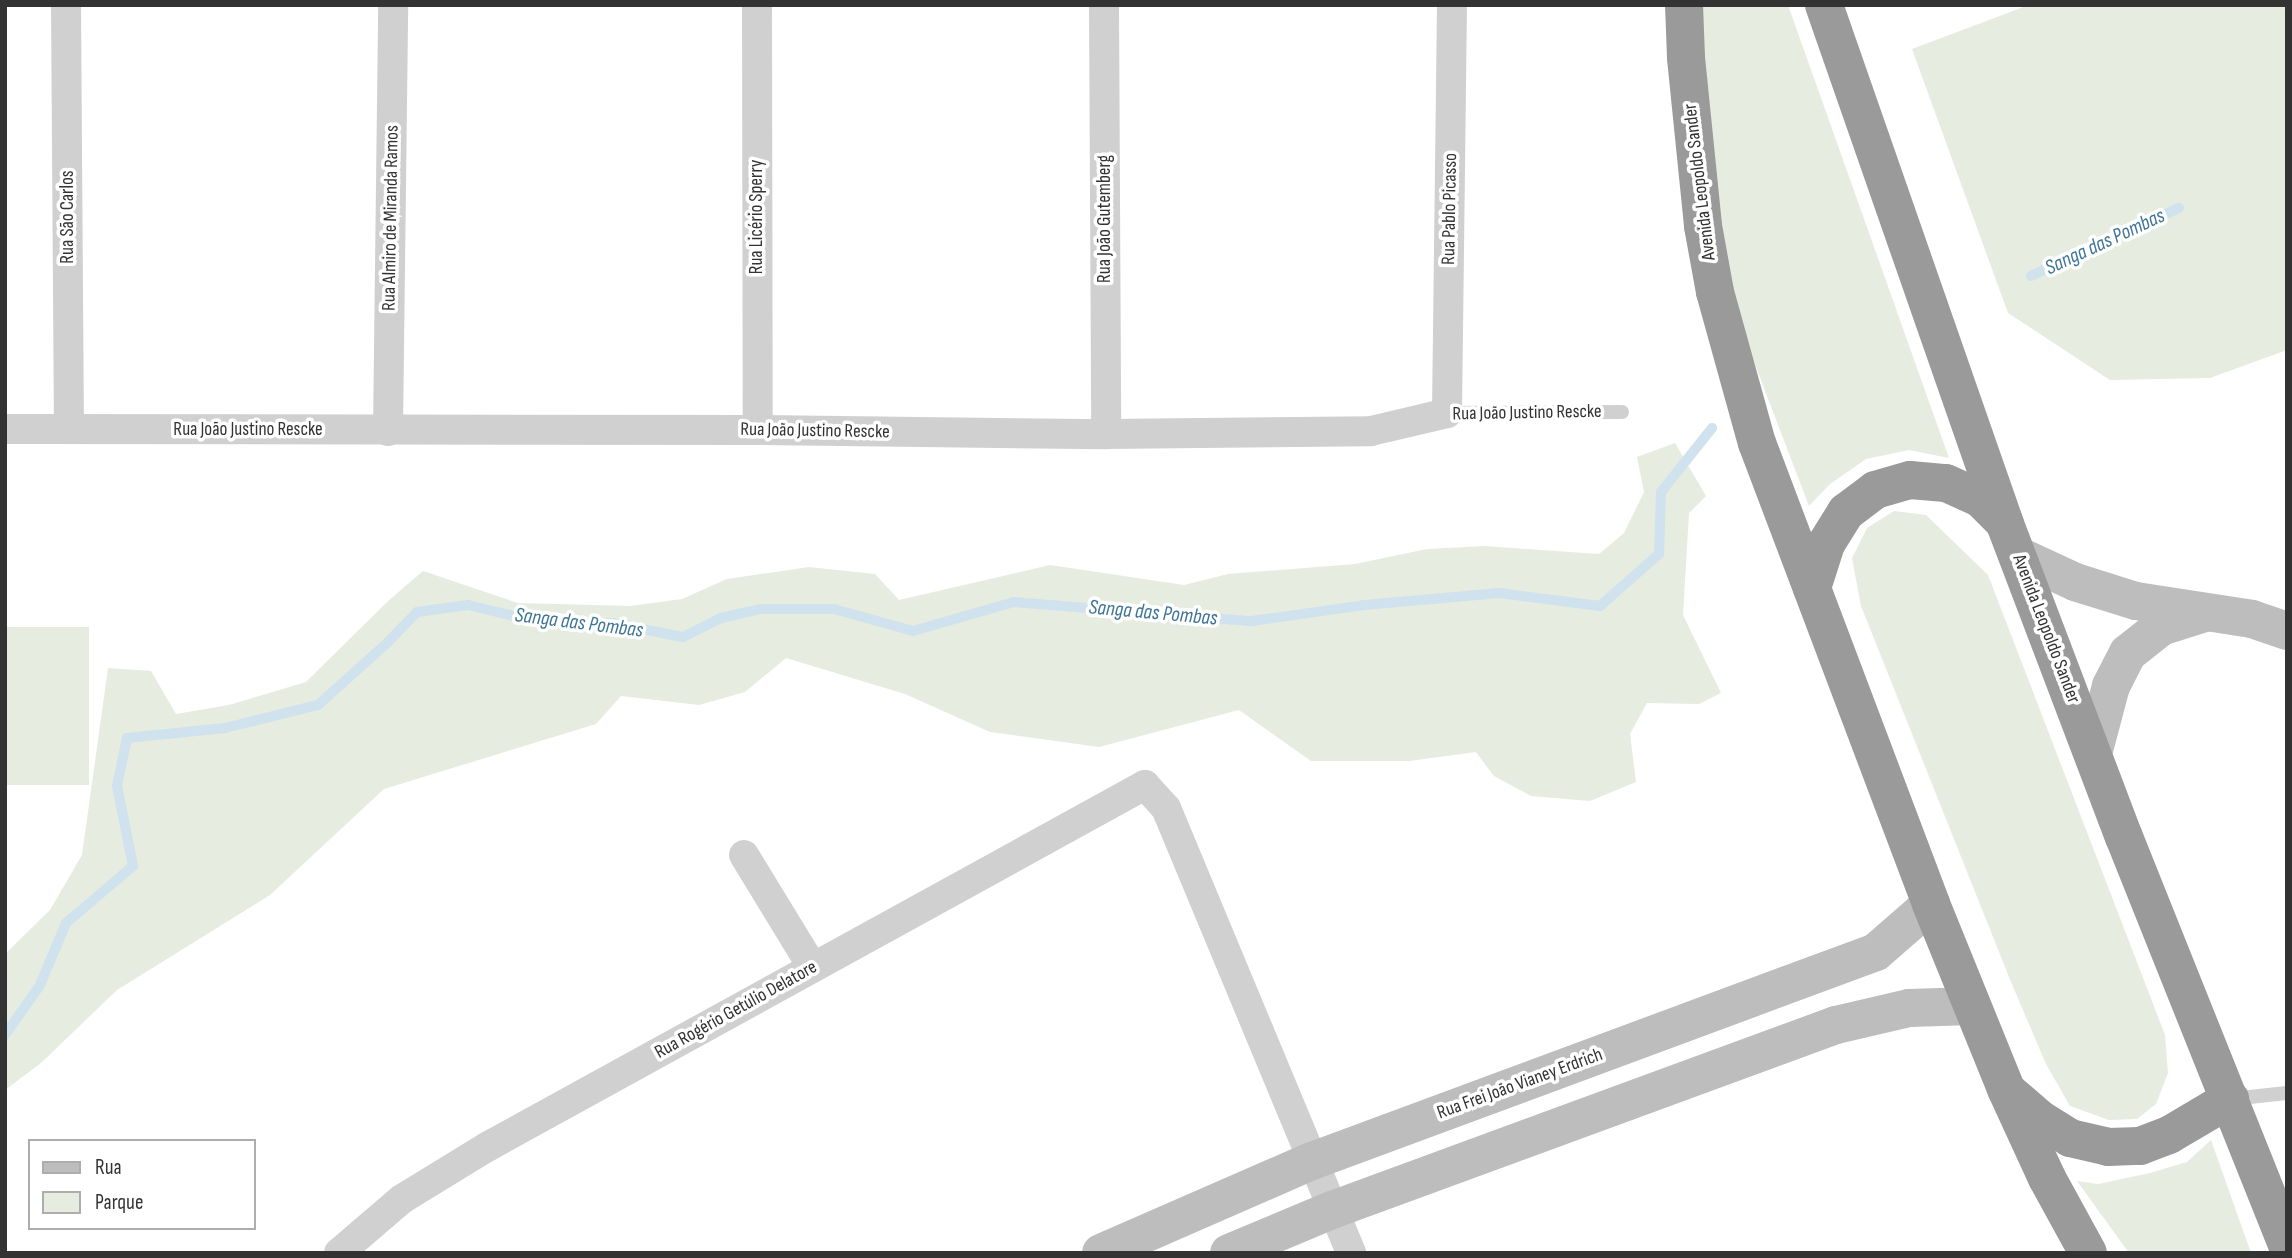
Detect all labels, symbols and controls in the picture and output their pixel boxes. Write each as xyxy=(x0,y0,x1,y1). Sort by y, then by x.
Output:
street label: Avenida Leopoldo Sander xyxy=(1679,102,1721,262)
street label: Rua Almiro de Miranda Ramos xyxy=(378,125,404,311)
street label: Rua Pablo Picasso xyxy=(1438,153,1462,265)
street label: Rua João Gutemberg xyxy=(1094,155,1116,283)
street label: Rua Licério Sperry xyxy=(746,160,768,274)
street label: Rua São Carlos xyxy=(57,170,79,264)
water label: Sanga das Pombas xyxy=(2041,203,2169,281)
street label: Rua João Justino Rescke xyxy=(1452,400,1602,426)
street label: Rua João Justino Rescke xyxy=(740,418,890,444)
street label: Rua João Justino Rescke xyxy=(173,419,323,441)
street label: Avenida Leopoldo Sander xyxy=(2007,551,2085,707)
water label: Sanga das Pombas xyxy=(1088,595,1218,631)
water label: Sanga das Pombas xyxy=(513,603,645,643)
street label: Rua Rogério Getúlio Delatore xyxy=(651,956,821,1064)
street label: Rua Frei João Vianey Erdrich xyxy=(1434,1043,1606,1125)
legend xyxy=(28,1139,256,1230)
text: Rua xyxy=(95,1155,122,1180)
text: Parque xyxy=(95,1190,143,1215)

